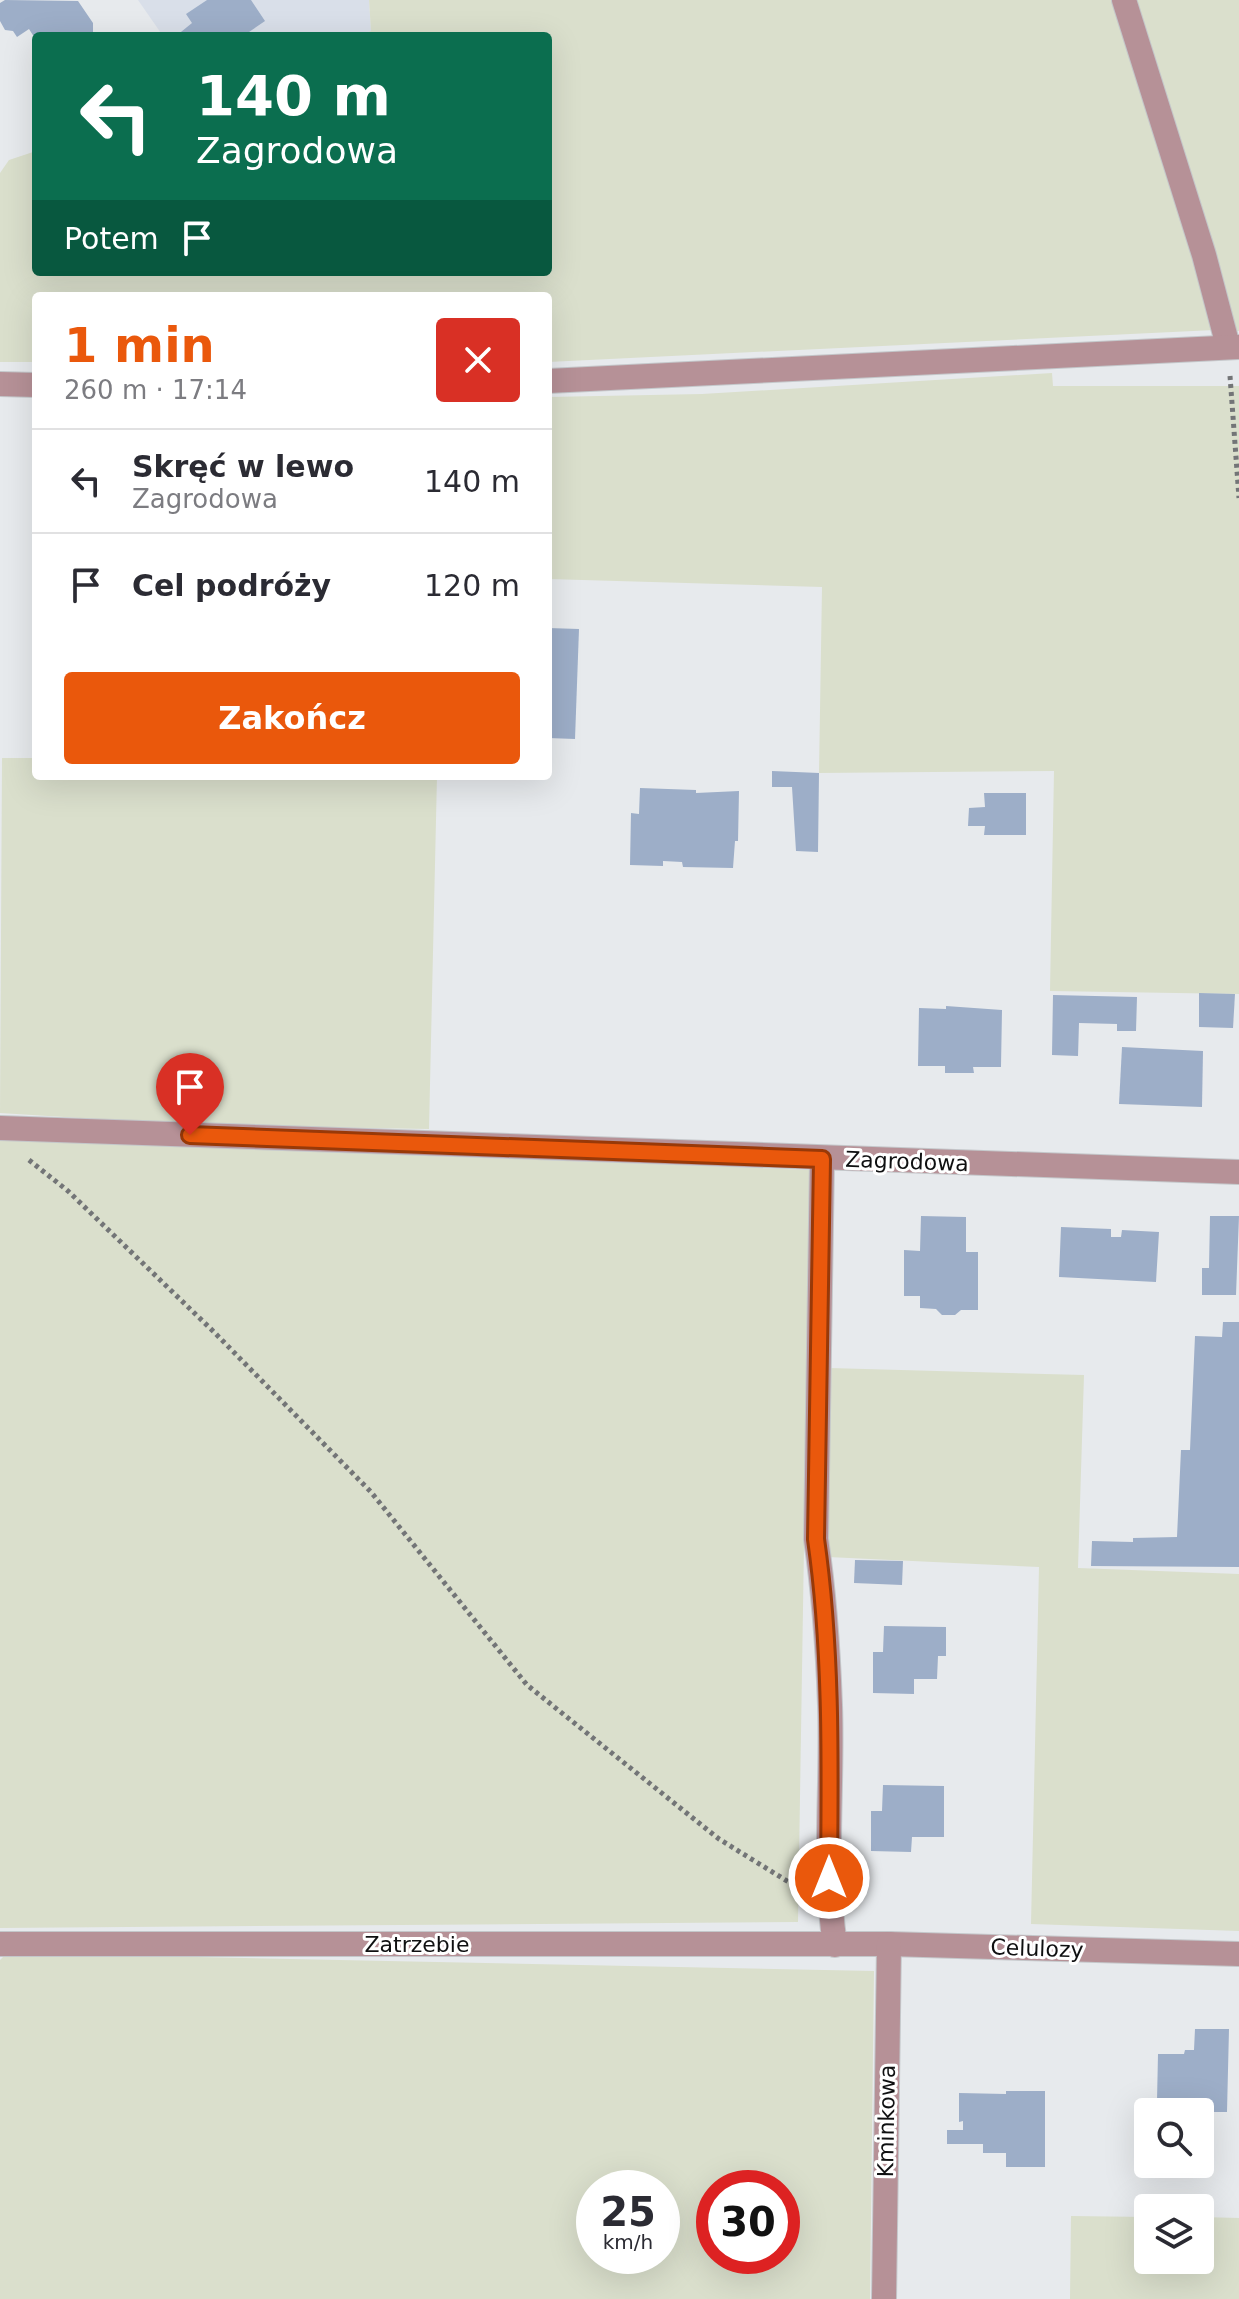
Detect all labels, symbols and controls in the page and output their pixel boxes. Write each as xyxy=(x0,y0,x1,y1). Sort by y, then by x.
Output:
text: 140 m xyxy=(196,63,391,128)
icon: left xyxy=(64,64,168,168)
text: Zagrodowa xyxy=(196,130,398,171)
icon: arrive xyxy=(175,216,219,260)
text: Potem xyxy=(64,221,159,256)
text: 1 min xyxy=(64,317,215,373)
button: close xyxy=(436,318,520,402)
text: 260 m · 17:14 xyxy=(64,375,247,405)
text: Skręć w lewo xyxy=(132,449,354,484)
icon: left xyxy=(64,459,108,503)
text: 140 m xyxy=(424,464,520,499)
text: Zagrodowa xyxy=(132,484,278,514)
icon: arrive xyxy=(64,563,108,607)
text: Cel podróży xyxy=(132,568,331,603)
text: 120 m xyxy=(424,568,520,603)
button: Zakończ xyxy=(64,672,520,764)
pin xyxy=(156,1053,224,1135)
icon: arrive xyxy=(168,1065,212,1109)
street label: Zagrodowa xyxy=(845,1147,969,1176)
position arrow xyxy=(787,1836,871,1920)
street label: Zatrzebie xyxy=(365,1932,469,1957)
street label: Celulozy xyxy=(990,1934,1084,1963)
street label: Kminkowa xyxy=(873,2064,900,2178)
map controls xyxy=(1134,2098,1214,2274)
button: search xyxy=(1134,2098,1214,2178)
speed limit sign: 30 xyxy=(696,2170,800,2274)
text: 25 xyxy=(600,2189,656,2235)
button: layers xyxy=(1134,2194,1214,2274)
text: km/h xyxy=(603,2230,653,2254)

